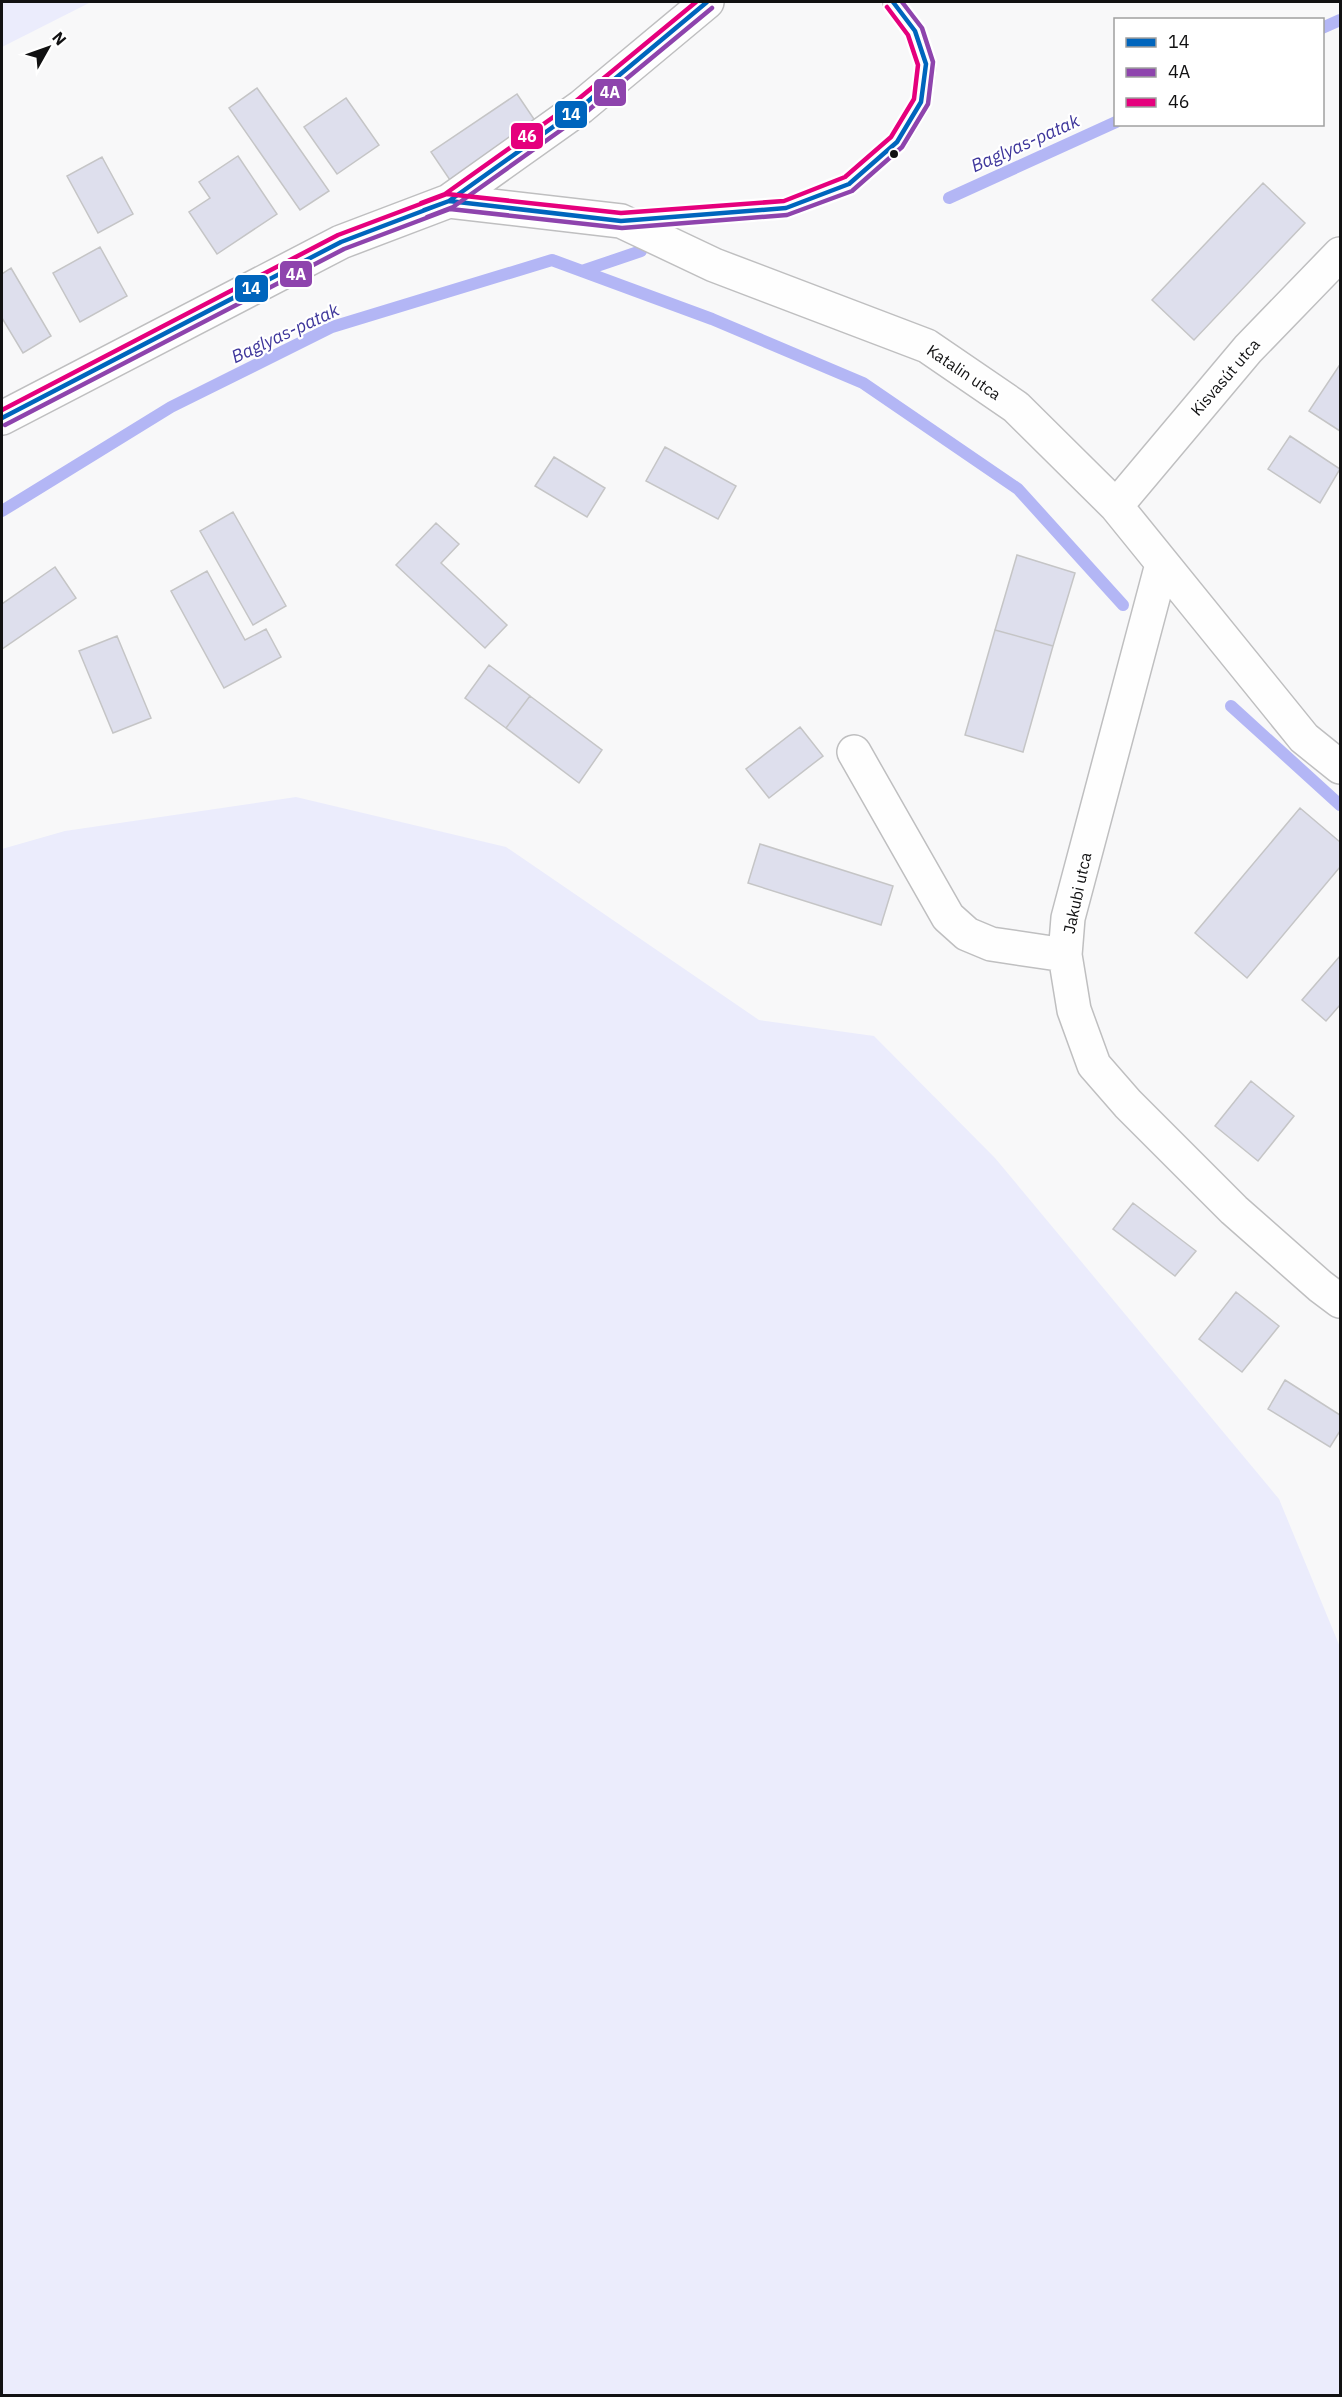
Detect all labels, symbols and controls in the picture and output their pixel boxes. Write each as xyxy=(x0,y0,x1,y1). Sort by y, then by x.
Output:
north arrow xyxy=(18,18,78,78)
legend xyxy=(1114,18,1324,126)
text: N xyxy=(48,27,71,49)
text: 14 xyxy=(1168,30,1190,53)
text: 4A xyxy=(1168,60,1191,83)
line badge: 4A xyxy=(593,78,627,107)
text: 4A xyxy=(600,82,620,102)
text: 46 xyxy=(1168,90,1190,113)
line badge: 14 xyxy=(554,100,588,129)
text: 14 xyxy=(561,104,581,124)
water label: Baglyas-patak xyxy=(967,109,1083,177)
line badge: 46 xyxy=(510,122,544,150)
text: 46 xyxy=(517,126,537,146)
unlabelled marker xyxy=(888,148,900,160)
line badge: 4A xyxy=(279,260,313,288)
text: 4A xyxy=(286,264,306,284)
line badge: 14 xyxy=(234,274,269,303)
text: 14 xyxy=(241,278,261,298)
water label: Baglyas-patak xyxy=(228,298,343,368)
street label: Kisvasút utca xyxy=(1186,334,1264,420)
street label: Katalin utca xyxy=(923,340,1005,404)
street label: Jakubi utca xyxy=(1059,850,1095,935)

